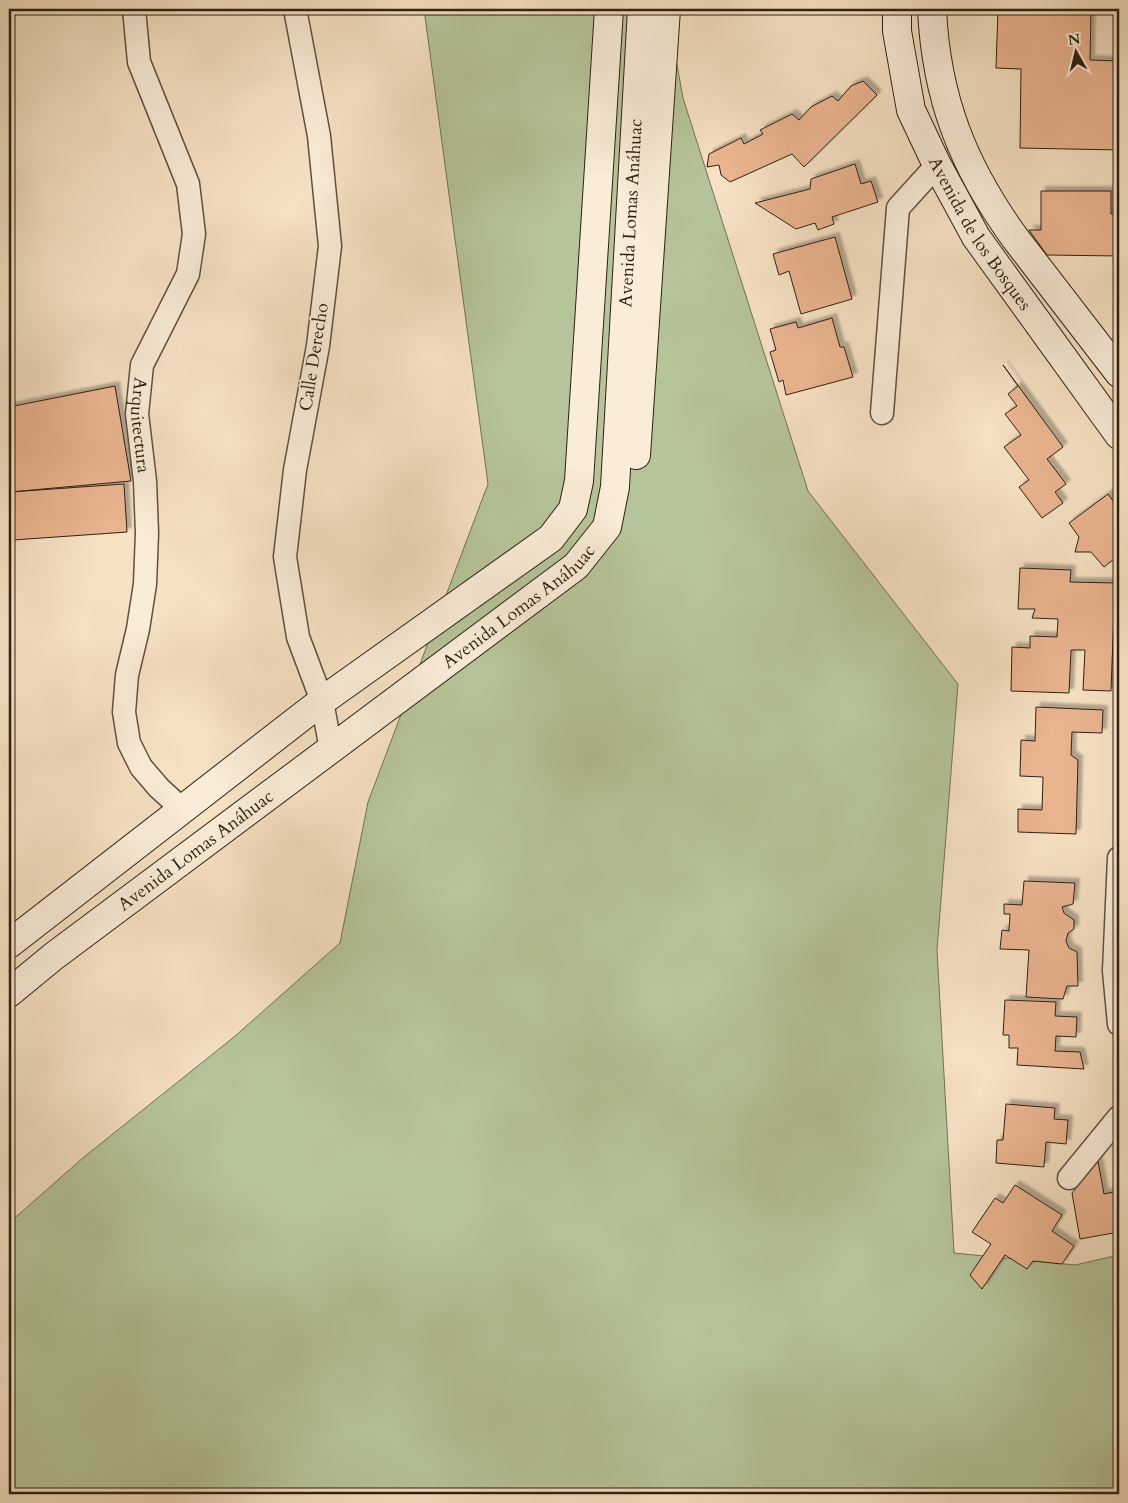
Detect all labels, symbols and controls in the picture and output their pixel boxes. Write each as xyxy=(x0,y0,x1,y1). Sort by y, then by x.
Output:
north arrow xyxy=(1050,28,1100,78)
text: N xyxy=(1067,29,1082,50)
street label: Avenida Lomas Anáhuac xyxy=(613,118,648,308)
street label: Avenida de los Bosques xyxy=(922,153,1037,315)
street label: Calle Derecho xyxy=(293,301,335,413)
street label: Arquitectura xyxy=(124,376,156,475)
street label: Avenida Lomas Anáhuac xyxy=(437,539,601,674)
street label: Avenida Lomas Anáhuac xyxy=(113,784,279,917)

